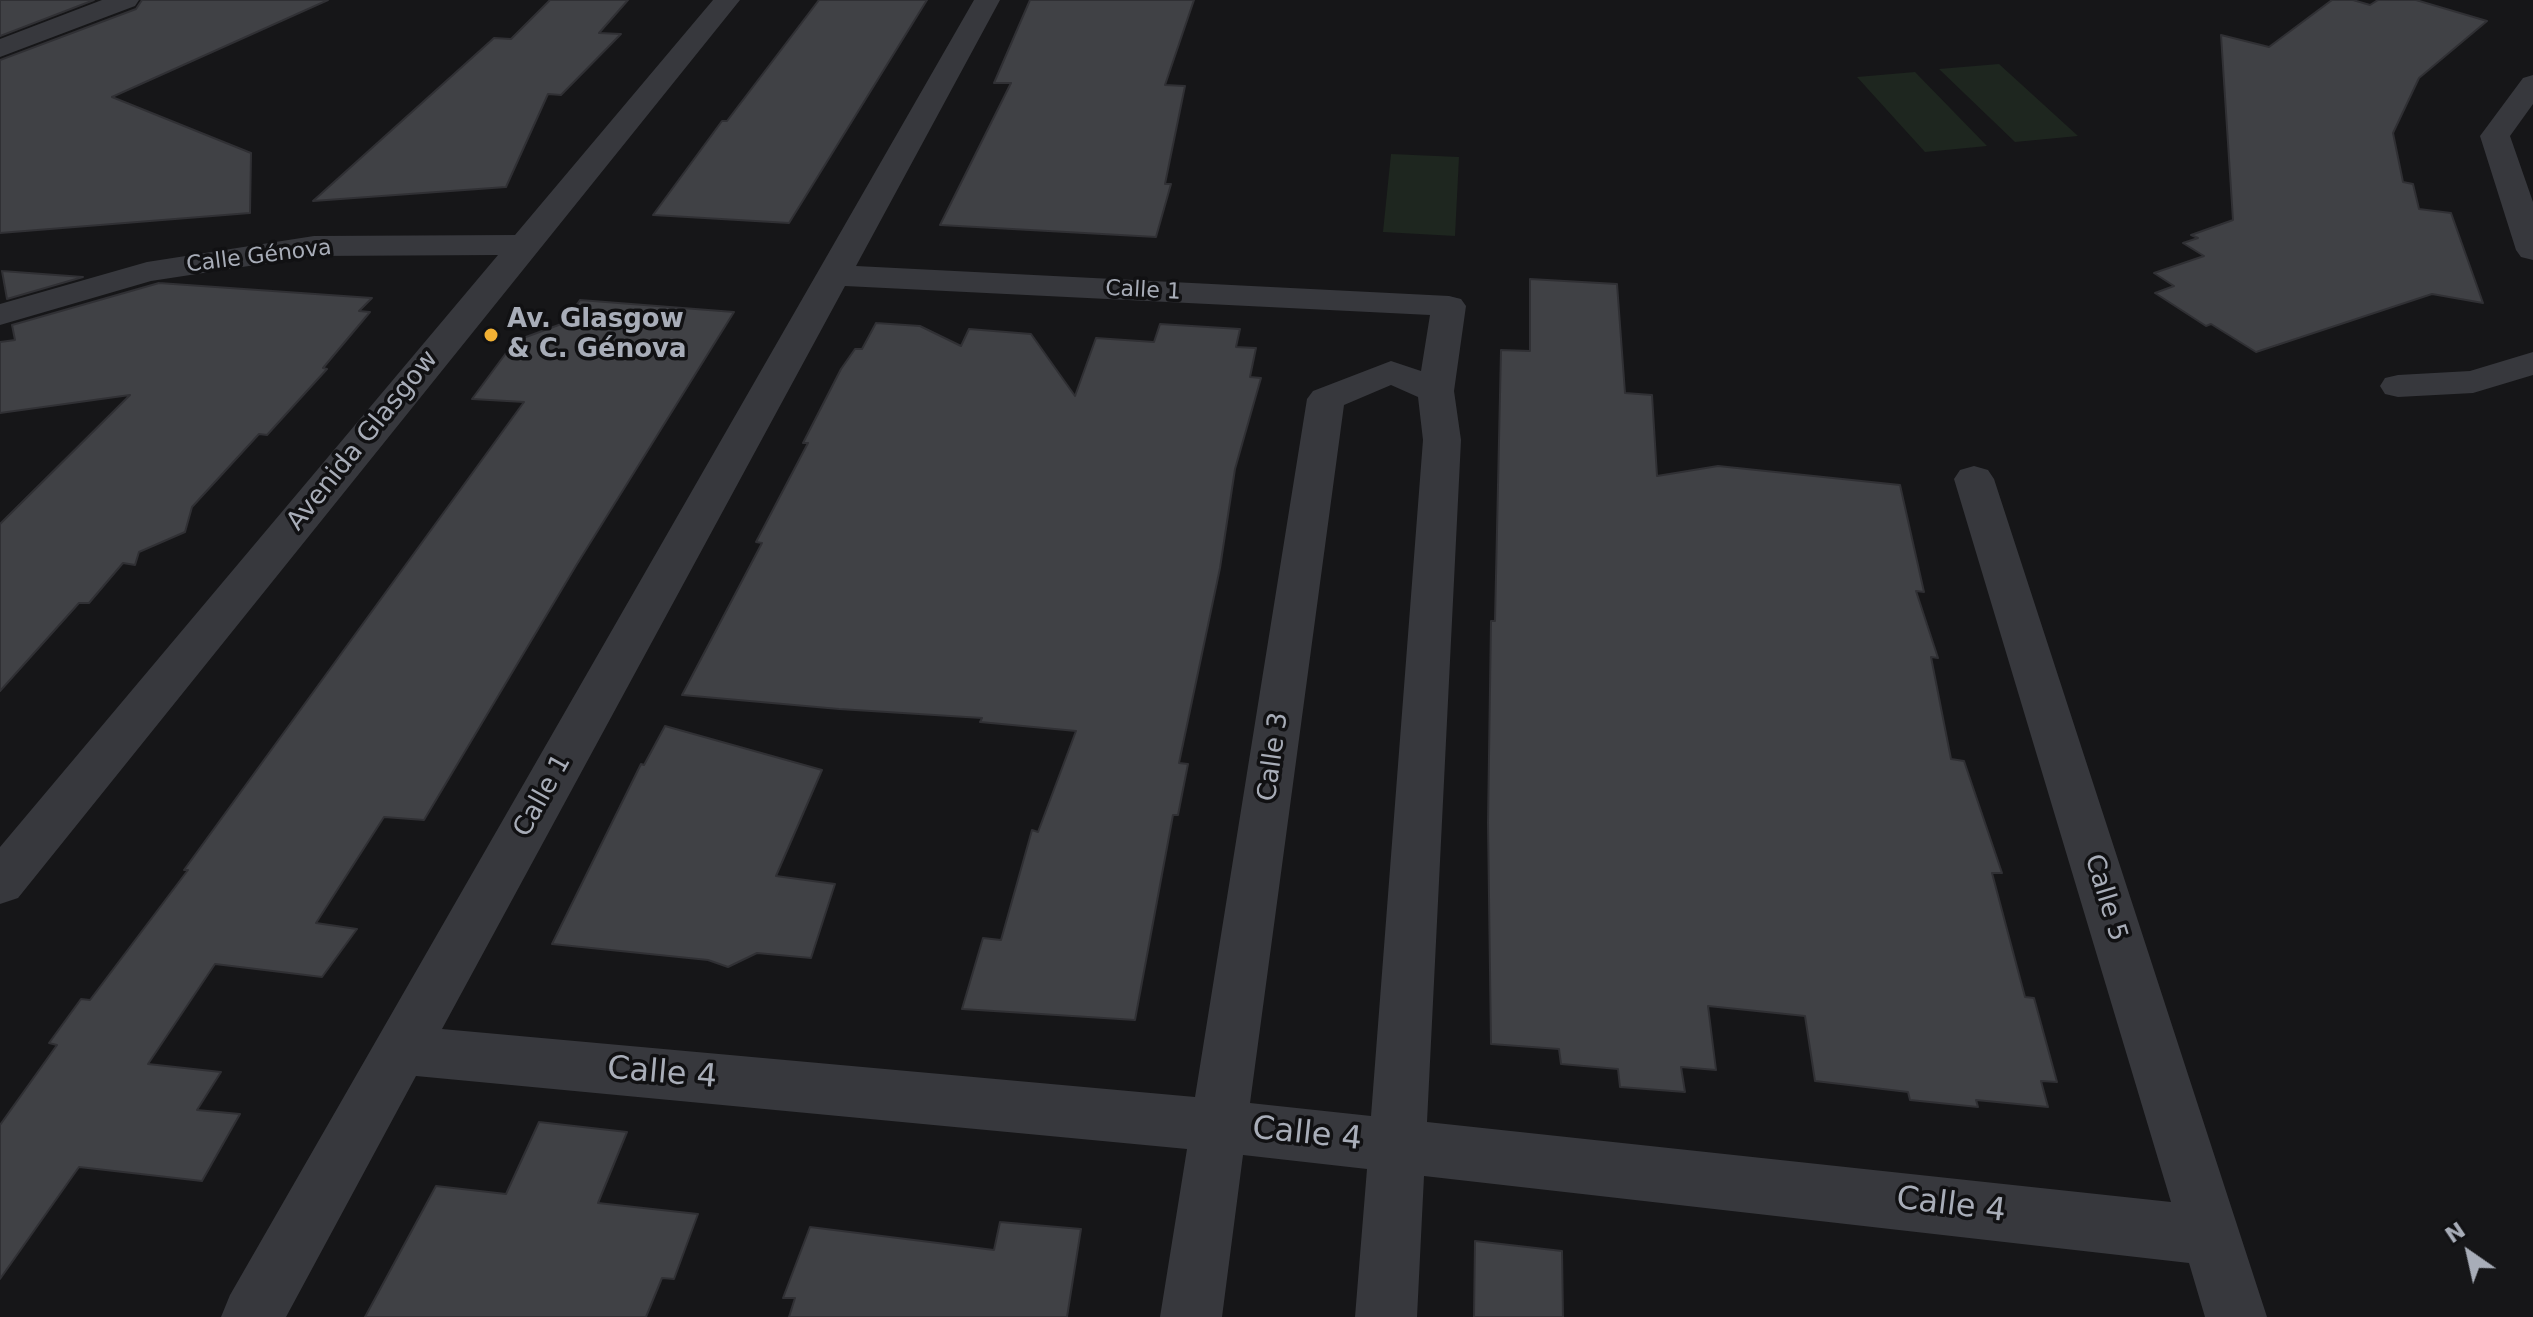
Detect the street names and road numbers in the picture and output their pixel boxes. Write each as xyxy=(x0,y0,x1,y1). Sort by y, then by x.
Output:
street label: Calle Génova xyxy=(185,235,333,279)
street label: Calle 1 xyxy=(1105,276,1181,306)
street label: Avenida Glasgow xyxy=(281,345,445,537)
street label: Calle 3 xyxy=(1252,711,1296,803)
street label: Calle 1 xyxy=(508,749,578,843)
street label: Calle 5 xyxy=(2077,851,2133,945)
street label: Calle 4 xyxy=(606,1050,718,1098)
street label: Calle 4 xyxy=(1250,1110,1364,1160)
street label: Calle 4 xyxy=(1894,1180,2008,1232)

